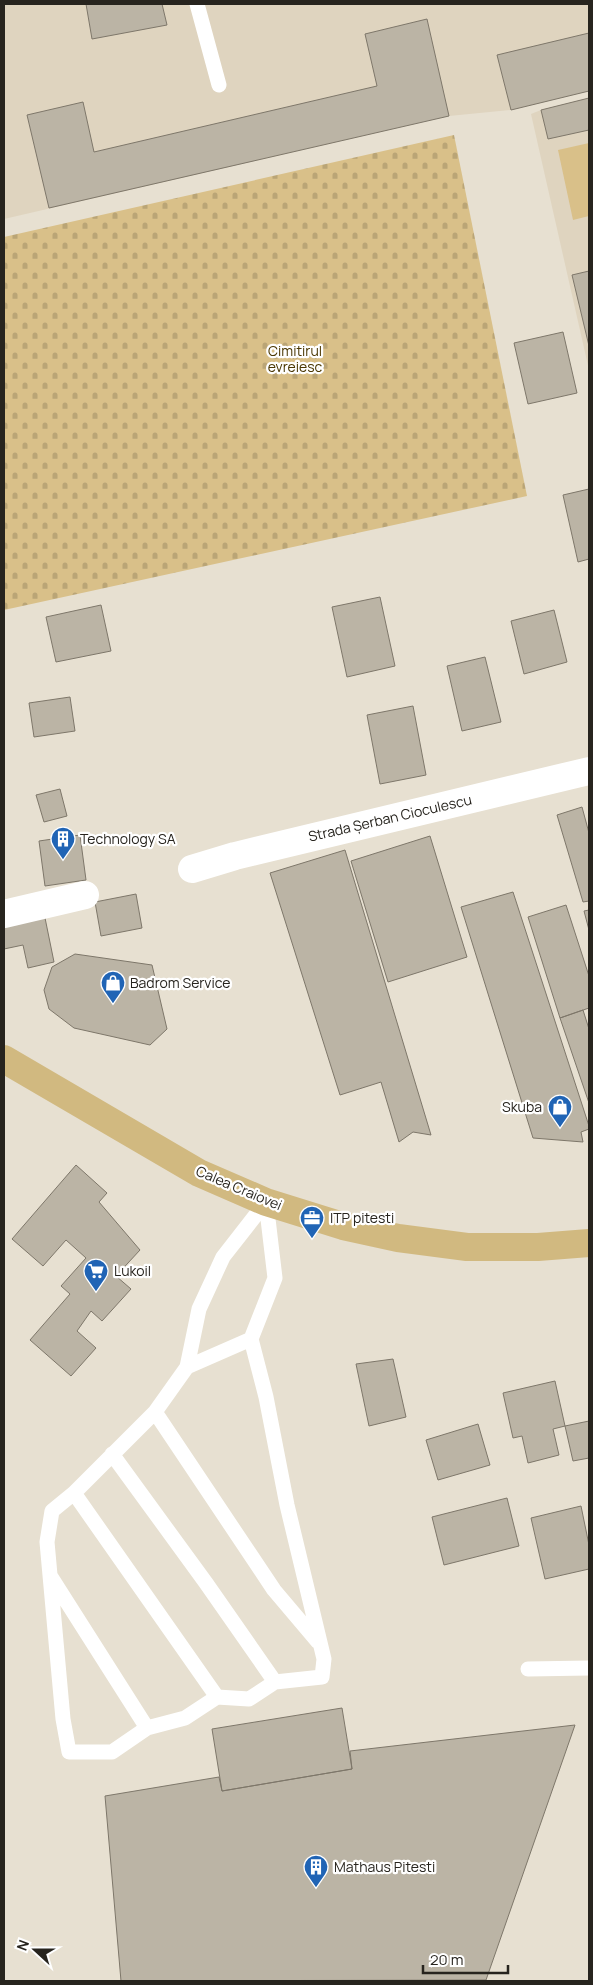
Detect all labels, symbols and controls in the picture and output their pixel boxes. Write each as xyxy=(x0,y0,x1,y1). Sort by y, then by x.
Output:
park label: Cimitirul evreiesc xyxy=(268,341,323,376)
street label: Strada Șerban Cioculescu xyxy=(306,789,473,846)
building icon: Technology SA xyxy=(50,826,76,860)
place label: Technology SA xyxy=(80,829,176,848)
shop icon: Badrom Service xyxy=(100,970,126,1004)
place label: Badrom Service xyxy=(130,973,230,992)
shop icon: Skuba xyxy=(547,1094,573,1128)
place label: Skuba xyxy=(502,1097,542,1116)
street label: Calea Craiovei xyxy=(193,1161,285,1214)
office icon: ITP pitesti xyxy=(299,1205,325,1239)
place label: ITP pitesti xyxy=(330,1208,394,1227)
supermarket icon: Lukoil xyxy=(83,1258,109,1292)
place label: Lukoil xyxy=(114,1261,151,1280)
building icon: Mathaus Pitesti xyxy=(303,1854,329,1888)
place label: Mathaus Pitesti xyxy=(334,1857,435,1876)
north arrow xyxy=(10,1925,60,1975)
text: N xyxy=(12,1937,33,1953)
scale bar xyxy=(423,1942,508,1974)
text: 20 m xyxy=(430,1949,463,1970)

